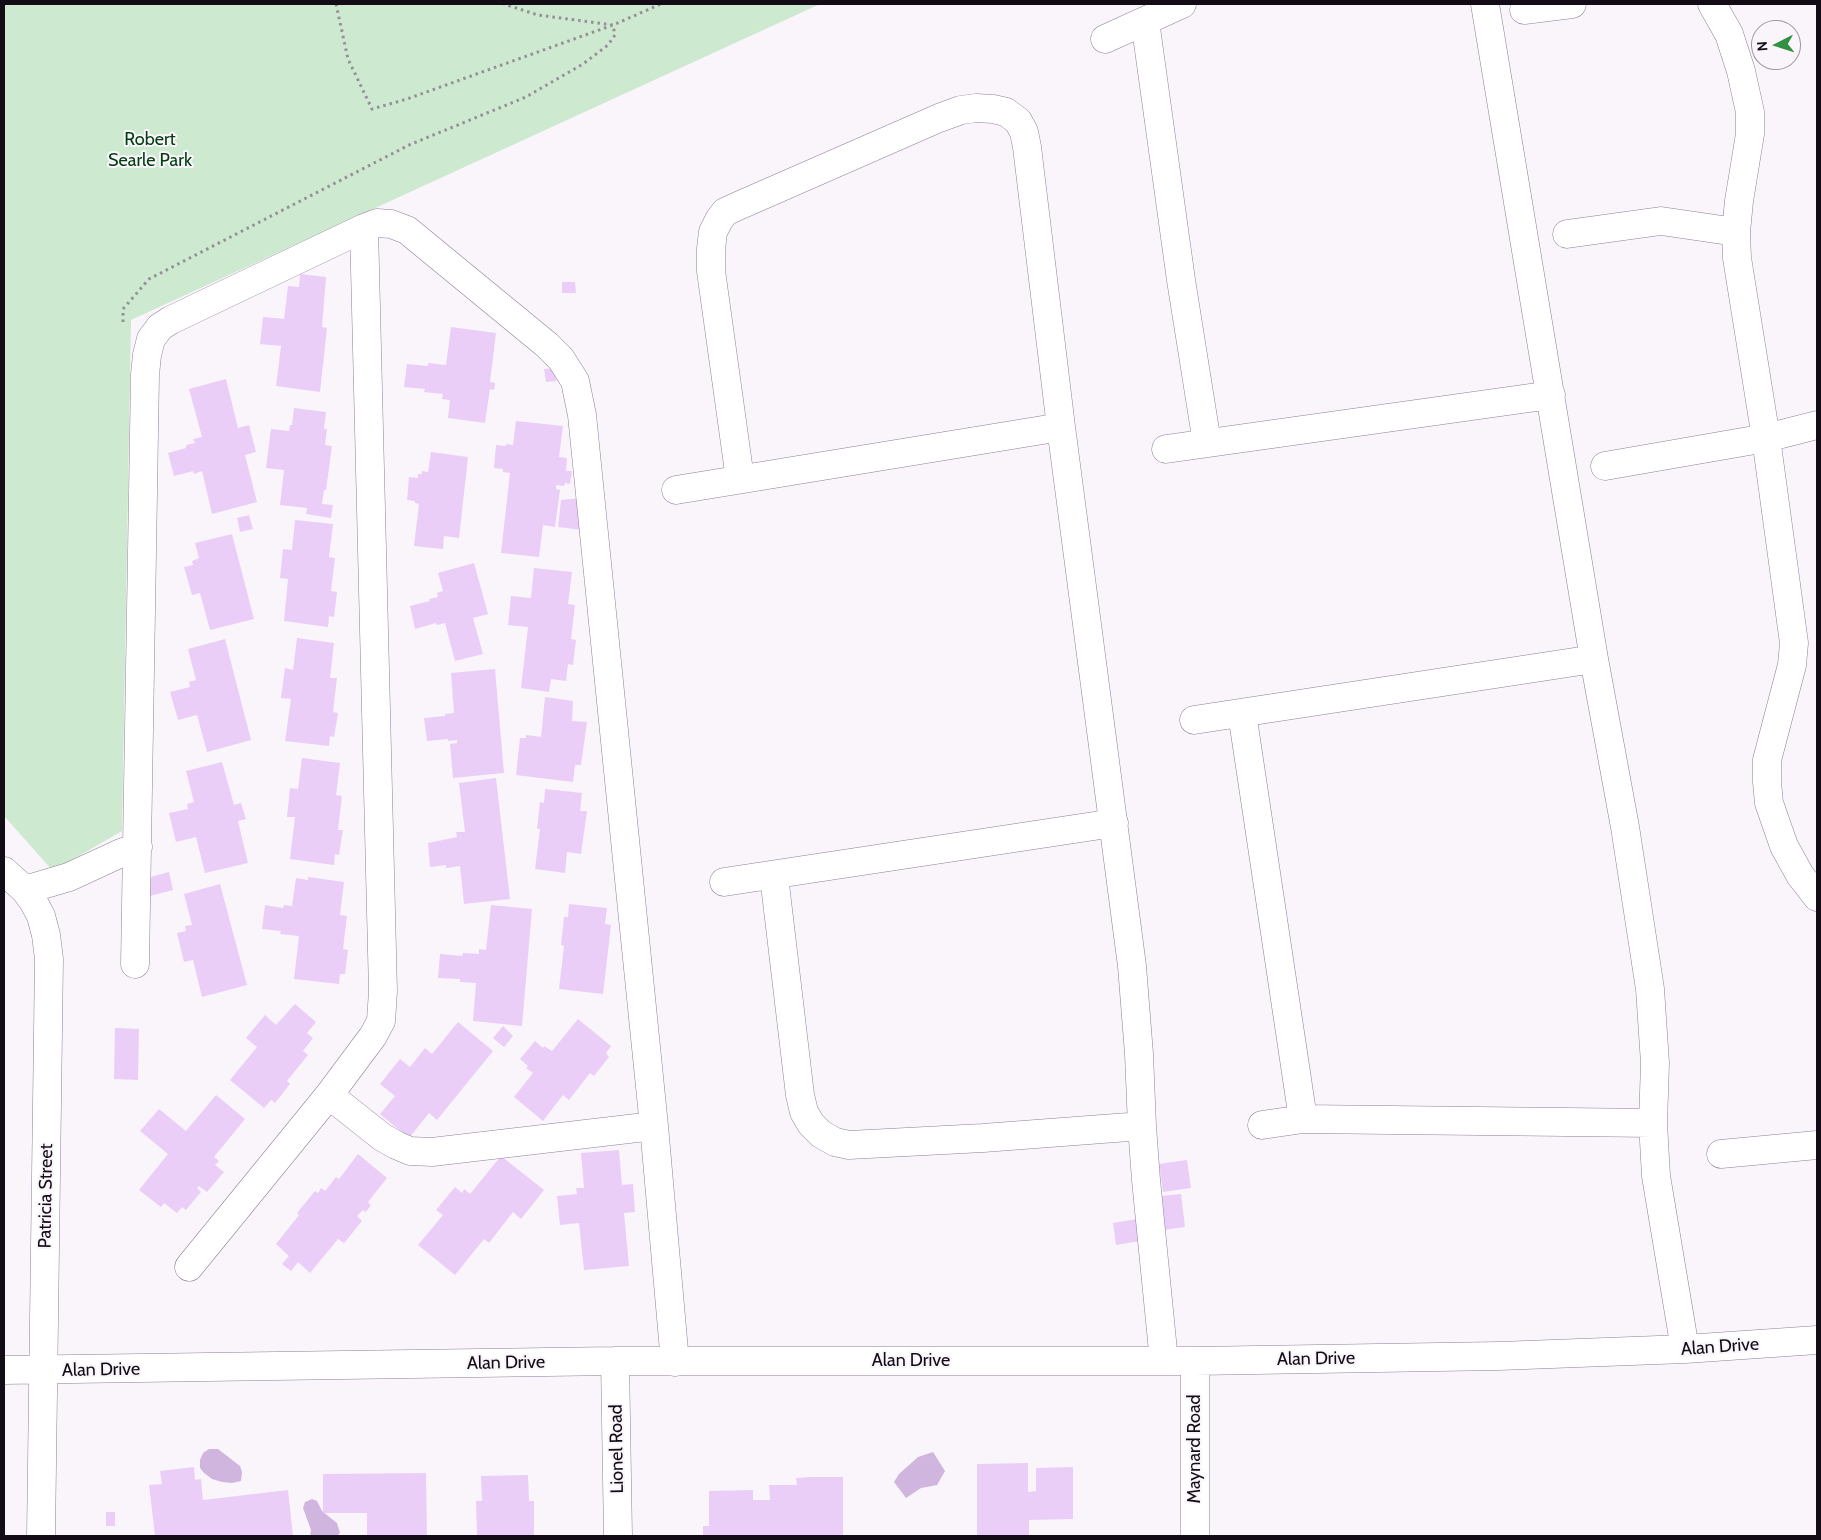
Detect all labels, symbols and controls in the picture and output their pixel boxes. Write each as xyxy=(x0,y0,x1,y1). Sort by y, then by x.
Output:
north arrow xyxy=(1751,20,1801,70)
text: N xyxy=(1753,41,1771,52)
park label: Robert Searle Park xyxy=(108,129,192,172)
street label: Patricia Street xyxy=(34,1143,58,1249)
street label: Alan Drive xyxy=(1680,1333,1760,1361)
street label: Alan Drive xyxy=(1277,1348,1355,1370)
street label: Alan Drive xyxy=(872,1350,950,1372)
street label: Alan Drive xyxy=(467,1352,545,1374)
street label: Alan Drive xyxy=(62,1359,140,1381)
street label: Maynard Road xyxy=(1184,1394,1206,1504)
street label: Lionel Road xyxy=(605,1404,629,1494)

